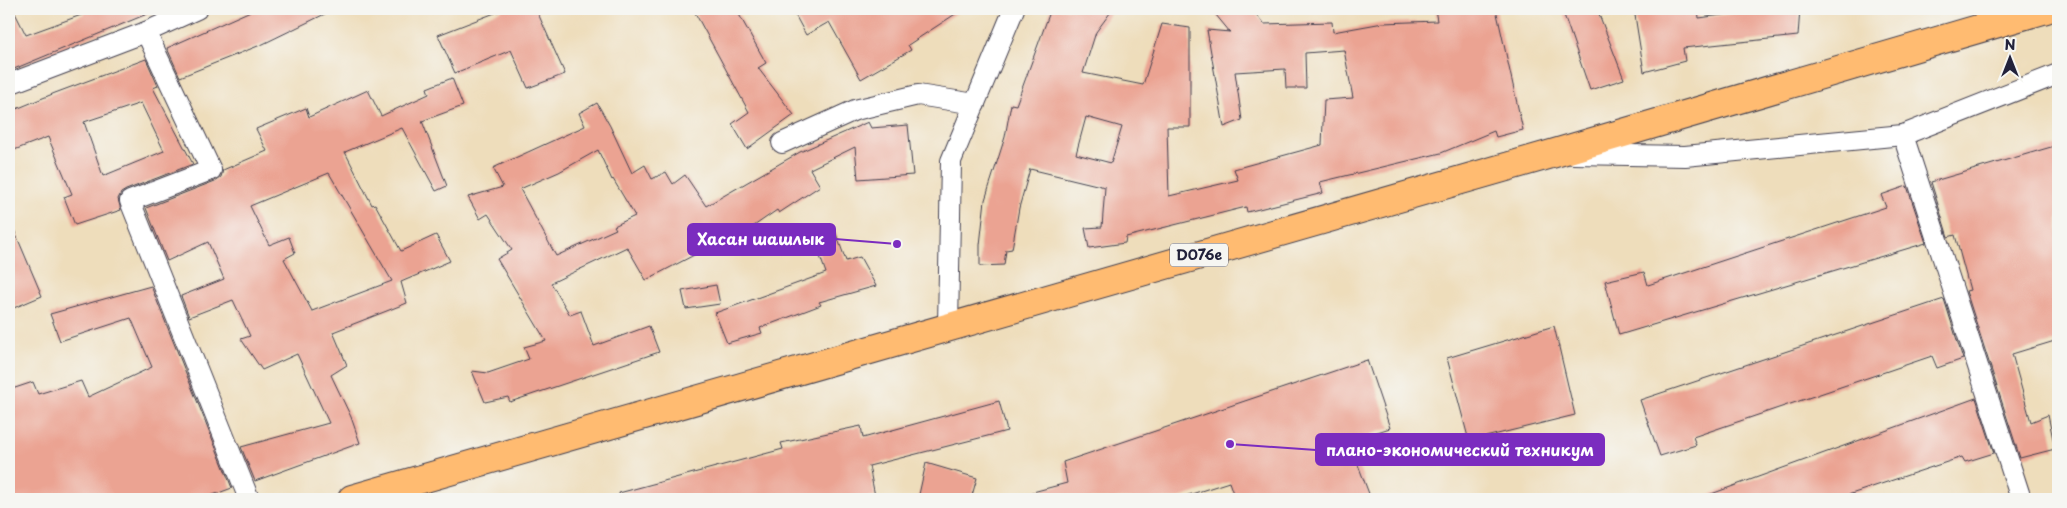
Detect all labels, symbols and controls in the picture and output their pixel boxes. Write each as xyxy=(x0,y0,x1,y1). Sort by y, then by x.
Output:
north arrow xyxy=(1984,32,2034,82)
text: N xyxy=(2004,34,2016,55)
callout: Хасан шашлык xyxy=(688,224,835,255)
text: Хасан шашлык xyxy=(697,226,825,250)
road number: D076e xyxy=(1170,244,1228,266)
callout: плано-экономический техникум xyxy=(1316,434,1604,465)
text: плано-экономический техникум xyxy=(1326,437,1594,461)

